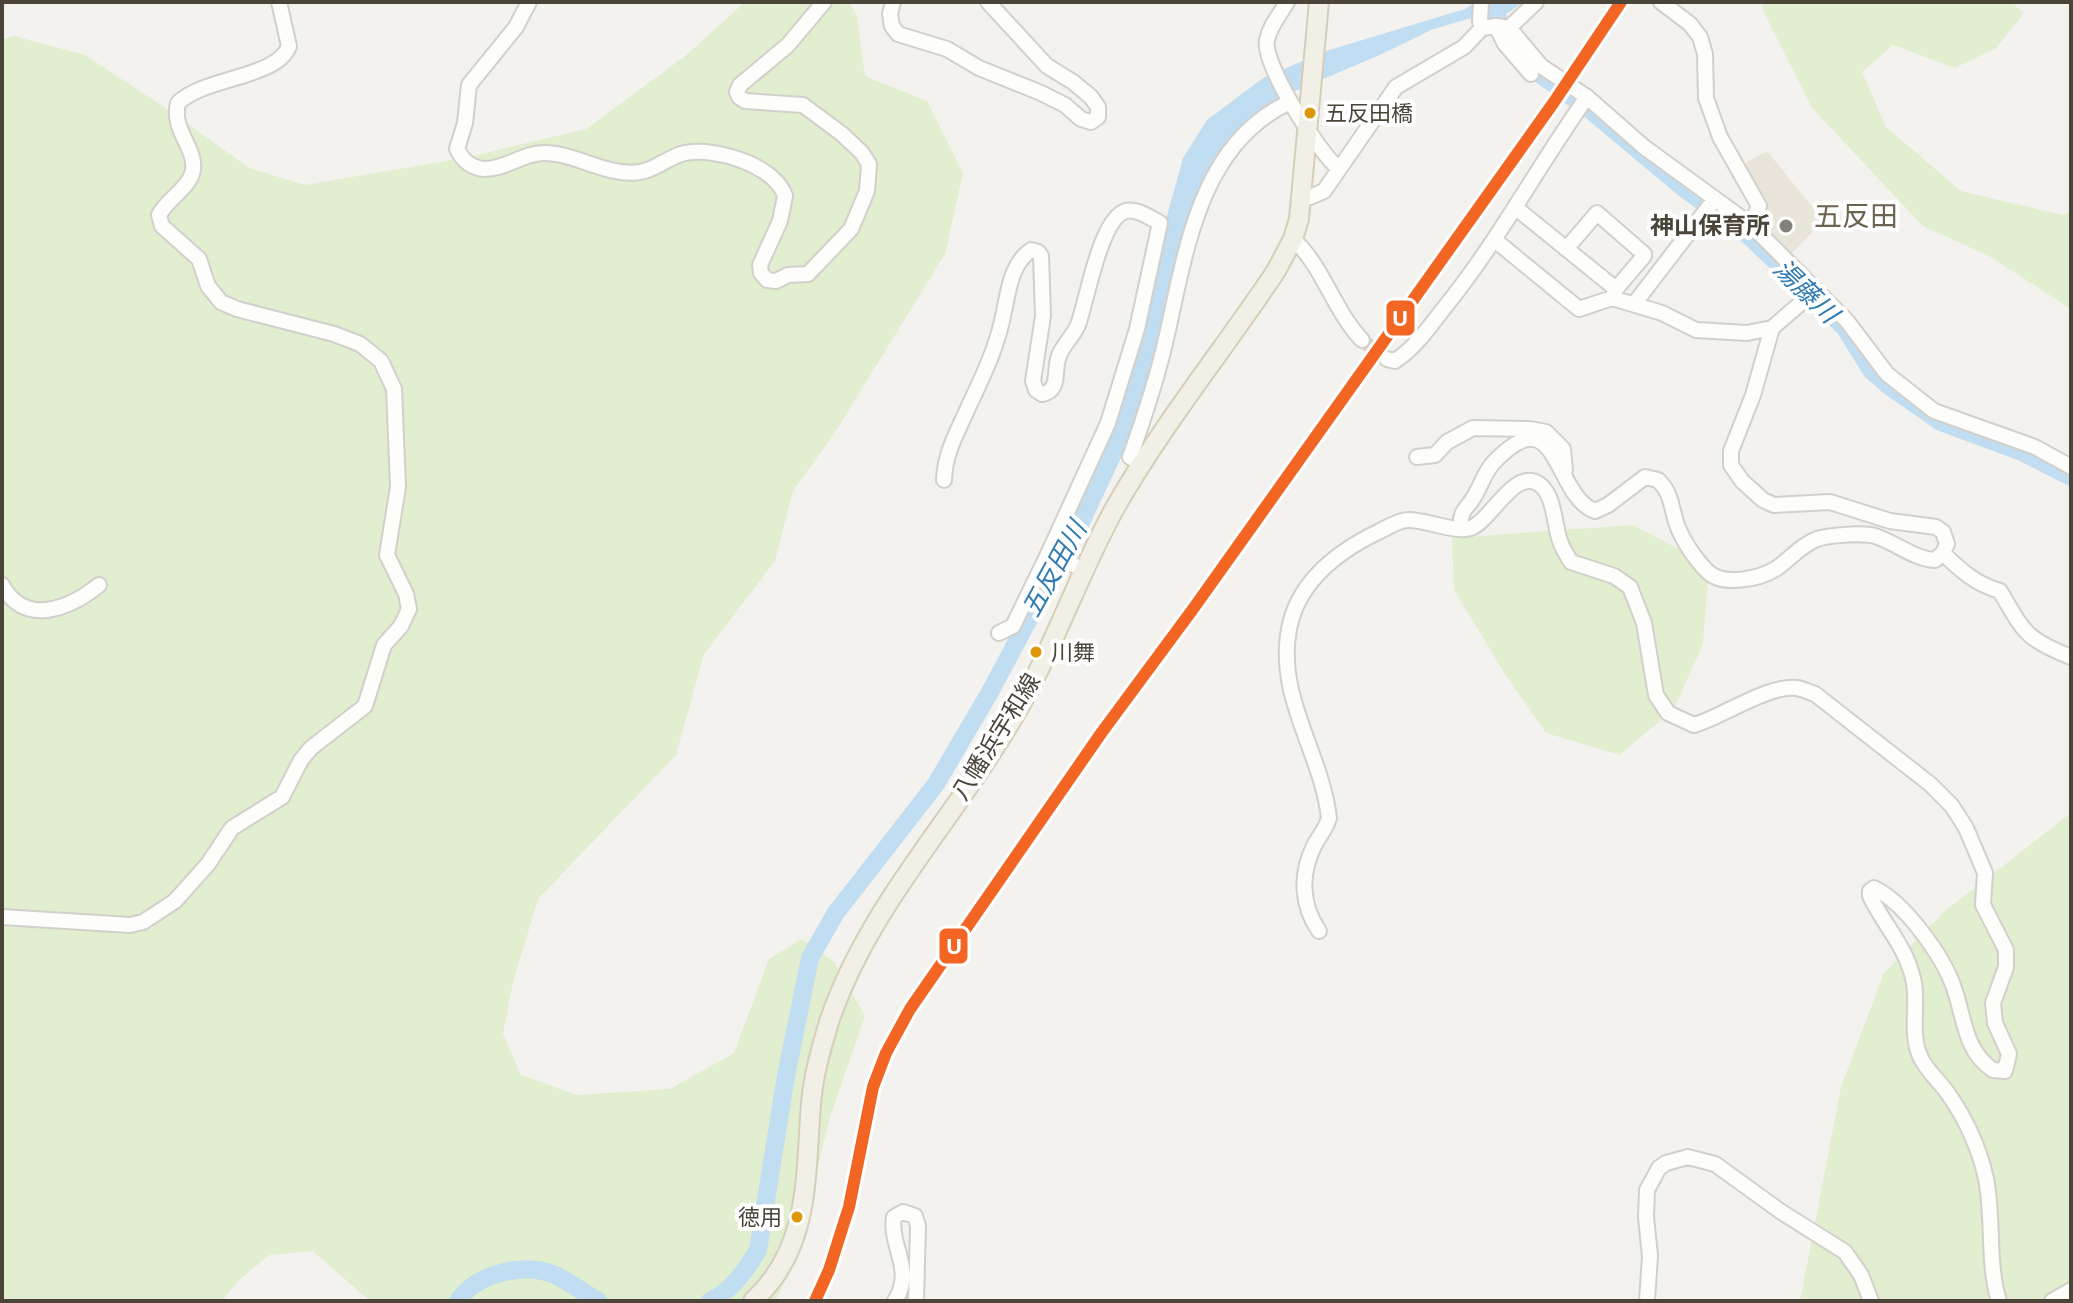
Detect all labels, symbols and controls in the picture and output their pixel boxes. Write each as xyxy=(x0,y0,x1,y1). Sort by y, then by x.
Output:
place label: 五反田橋 xyxy=(1325,97,1413,127)
marker: 五反田橋 xyxy=(1302,105,1318,121)
district label: 五反田 xyxy=(1814,196,1898,234)
place label: 神山保育所 xyxy=(1650,208,1770,241)
marker: 神山保育所 xyxy=(1777,217,1795,235)
water label: 湯藤川 xyxy=(1766,250,1849,332)
line badge: U xyxy=(1385,299,1416,337)
text: U xyxy=(1392,302,1408,332)
water label: 五反田川 xyxy=(1012,512,1096,623)
place label: 川舞 xyxy=(1051,636,1095,666)
marker: 川舞 xyxy=(1028,644,1044,660)
street label: 八幡浜宇和線 xyxy=(943,666,1047,806)
line badge: U xyxy=(938,927,969,965)
text: U xyxy=(946,930,962,960)
place label: 徳用 xyxy=(738,1201,782,1231)
marker: 徳用 xyxy=(789,1209,805,1225)

